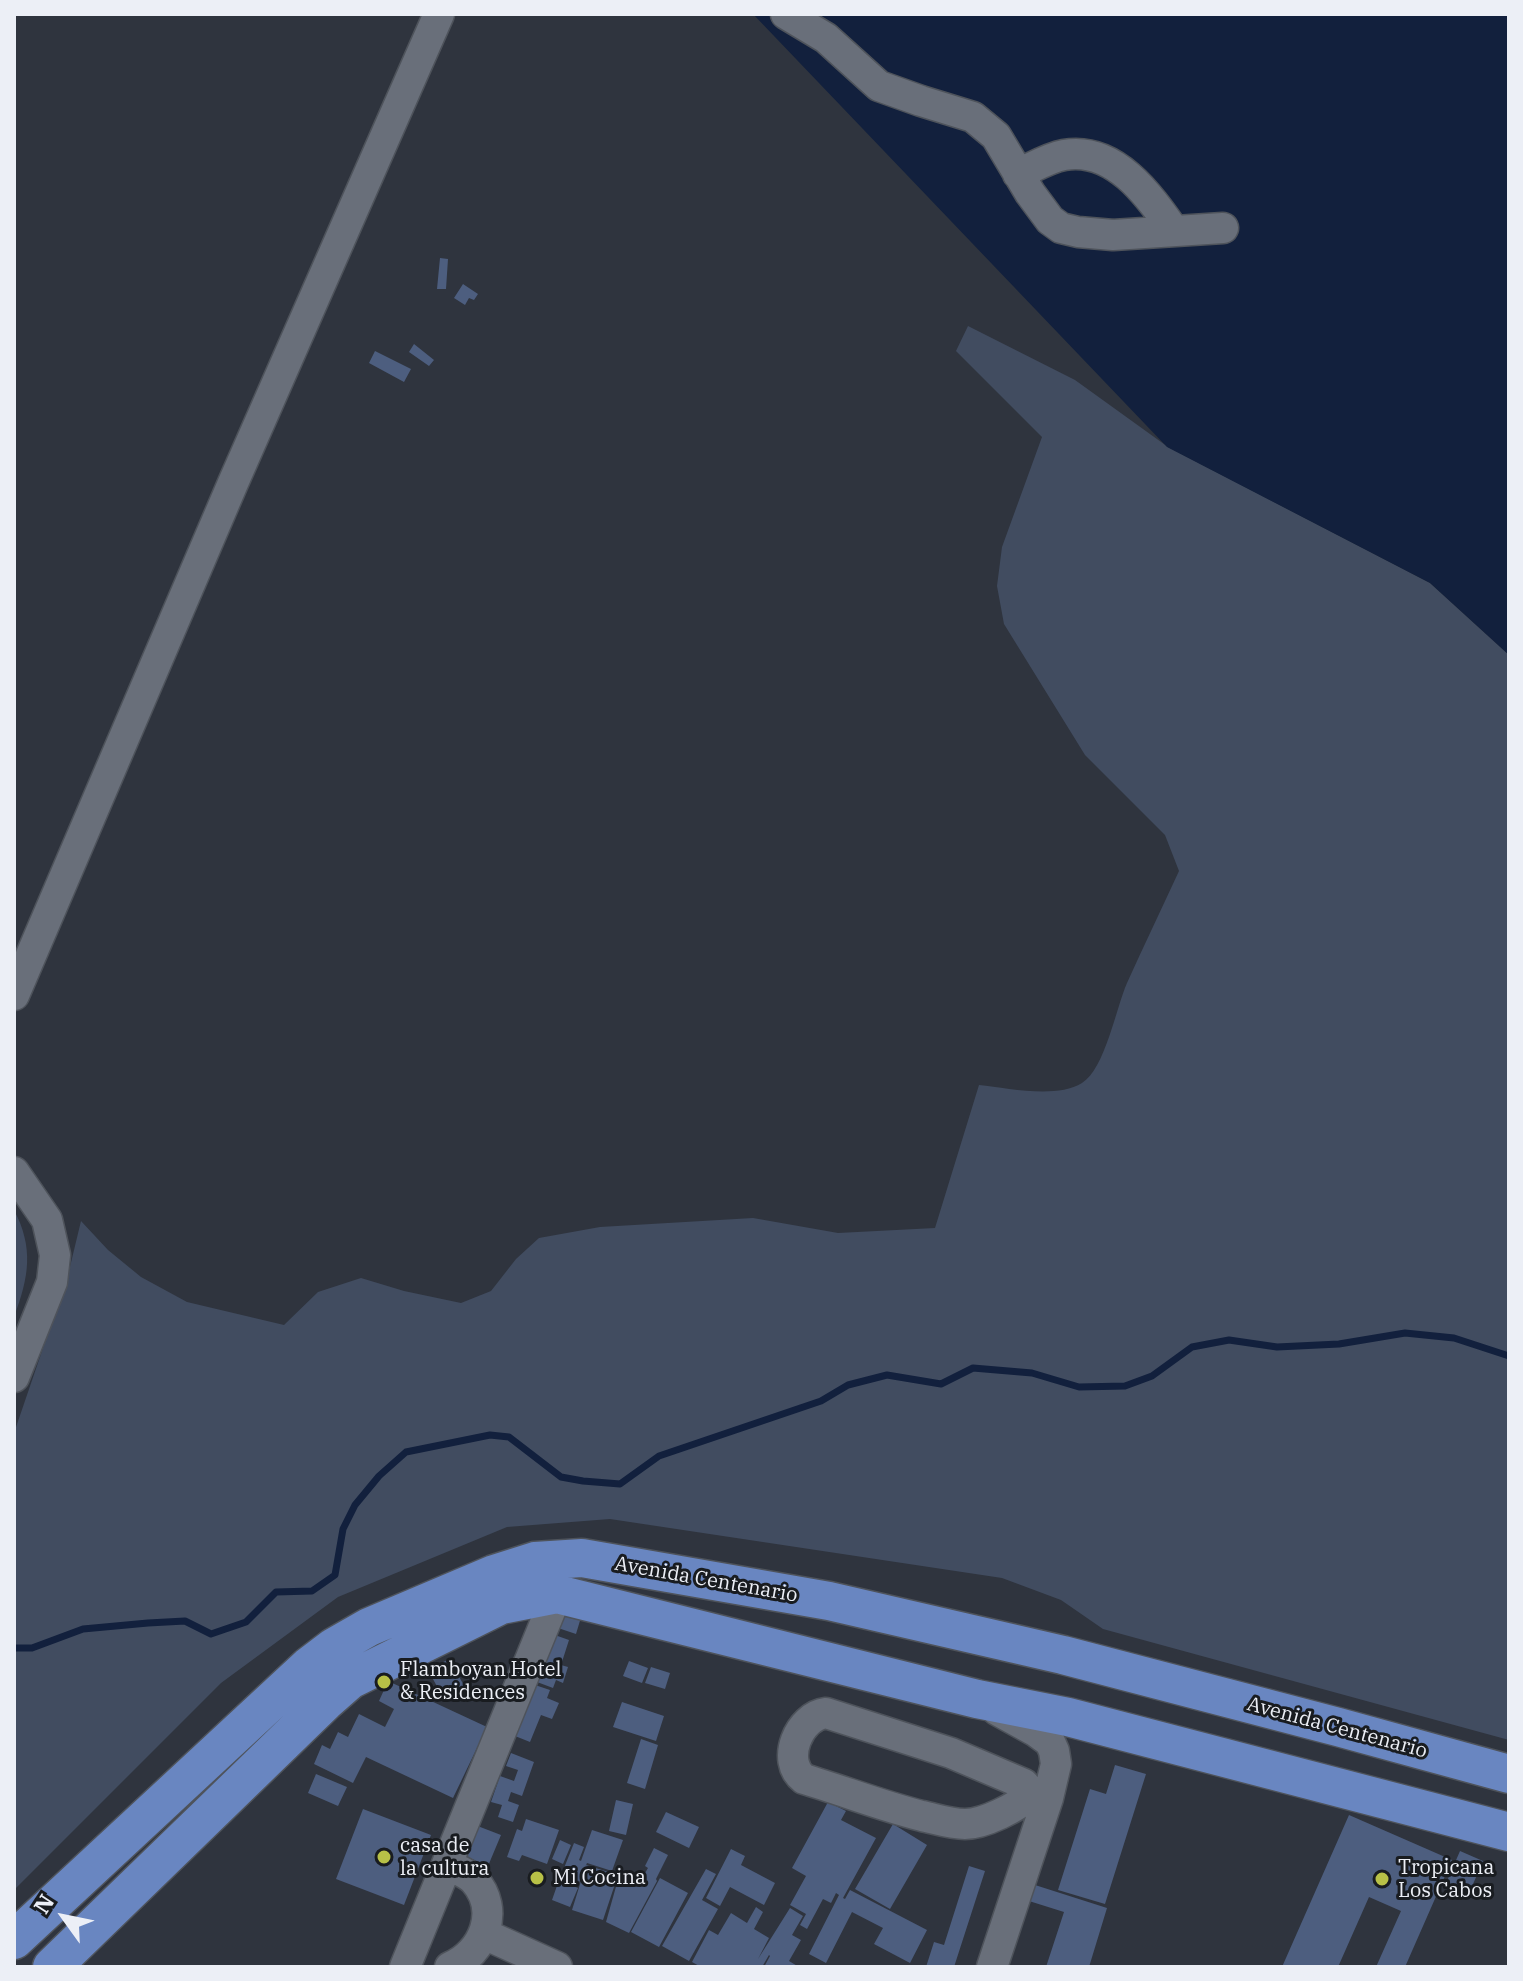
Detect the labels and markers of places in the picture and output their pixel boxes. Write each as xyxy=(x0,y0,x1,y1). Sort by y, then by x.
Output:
place label: Flamboyan Hotel & Residences xyxy=(400,1658,561,1705)
marker: Flamboyan Hotel & Residences xyxy=(375,1673,393,1691)
place label: casa de la cultura xyxy=(400,1834,489,1881)
marker: casa de la cultura xyxy=(375,1848,393,1866)
place label: Tropicana Los Cabos xyxy=(1398,1856,1494,1903)
place label: Mi Cocina xyxy=(553,1866,646,1890)
marker: Mi Cocina xyxy=(528,1869,546,1887)
marker: Tropicana Los Cabos xyxy=(1373,1870,1391,1888)

